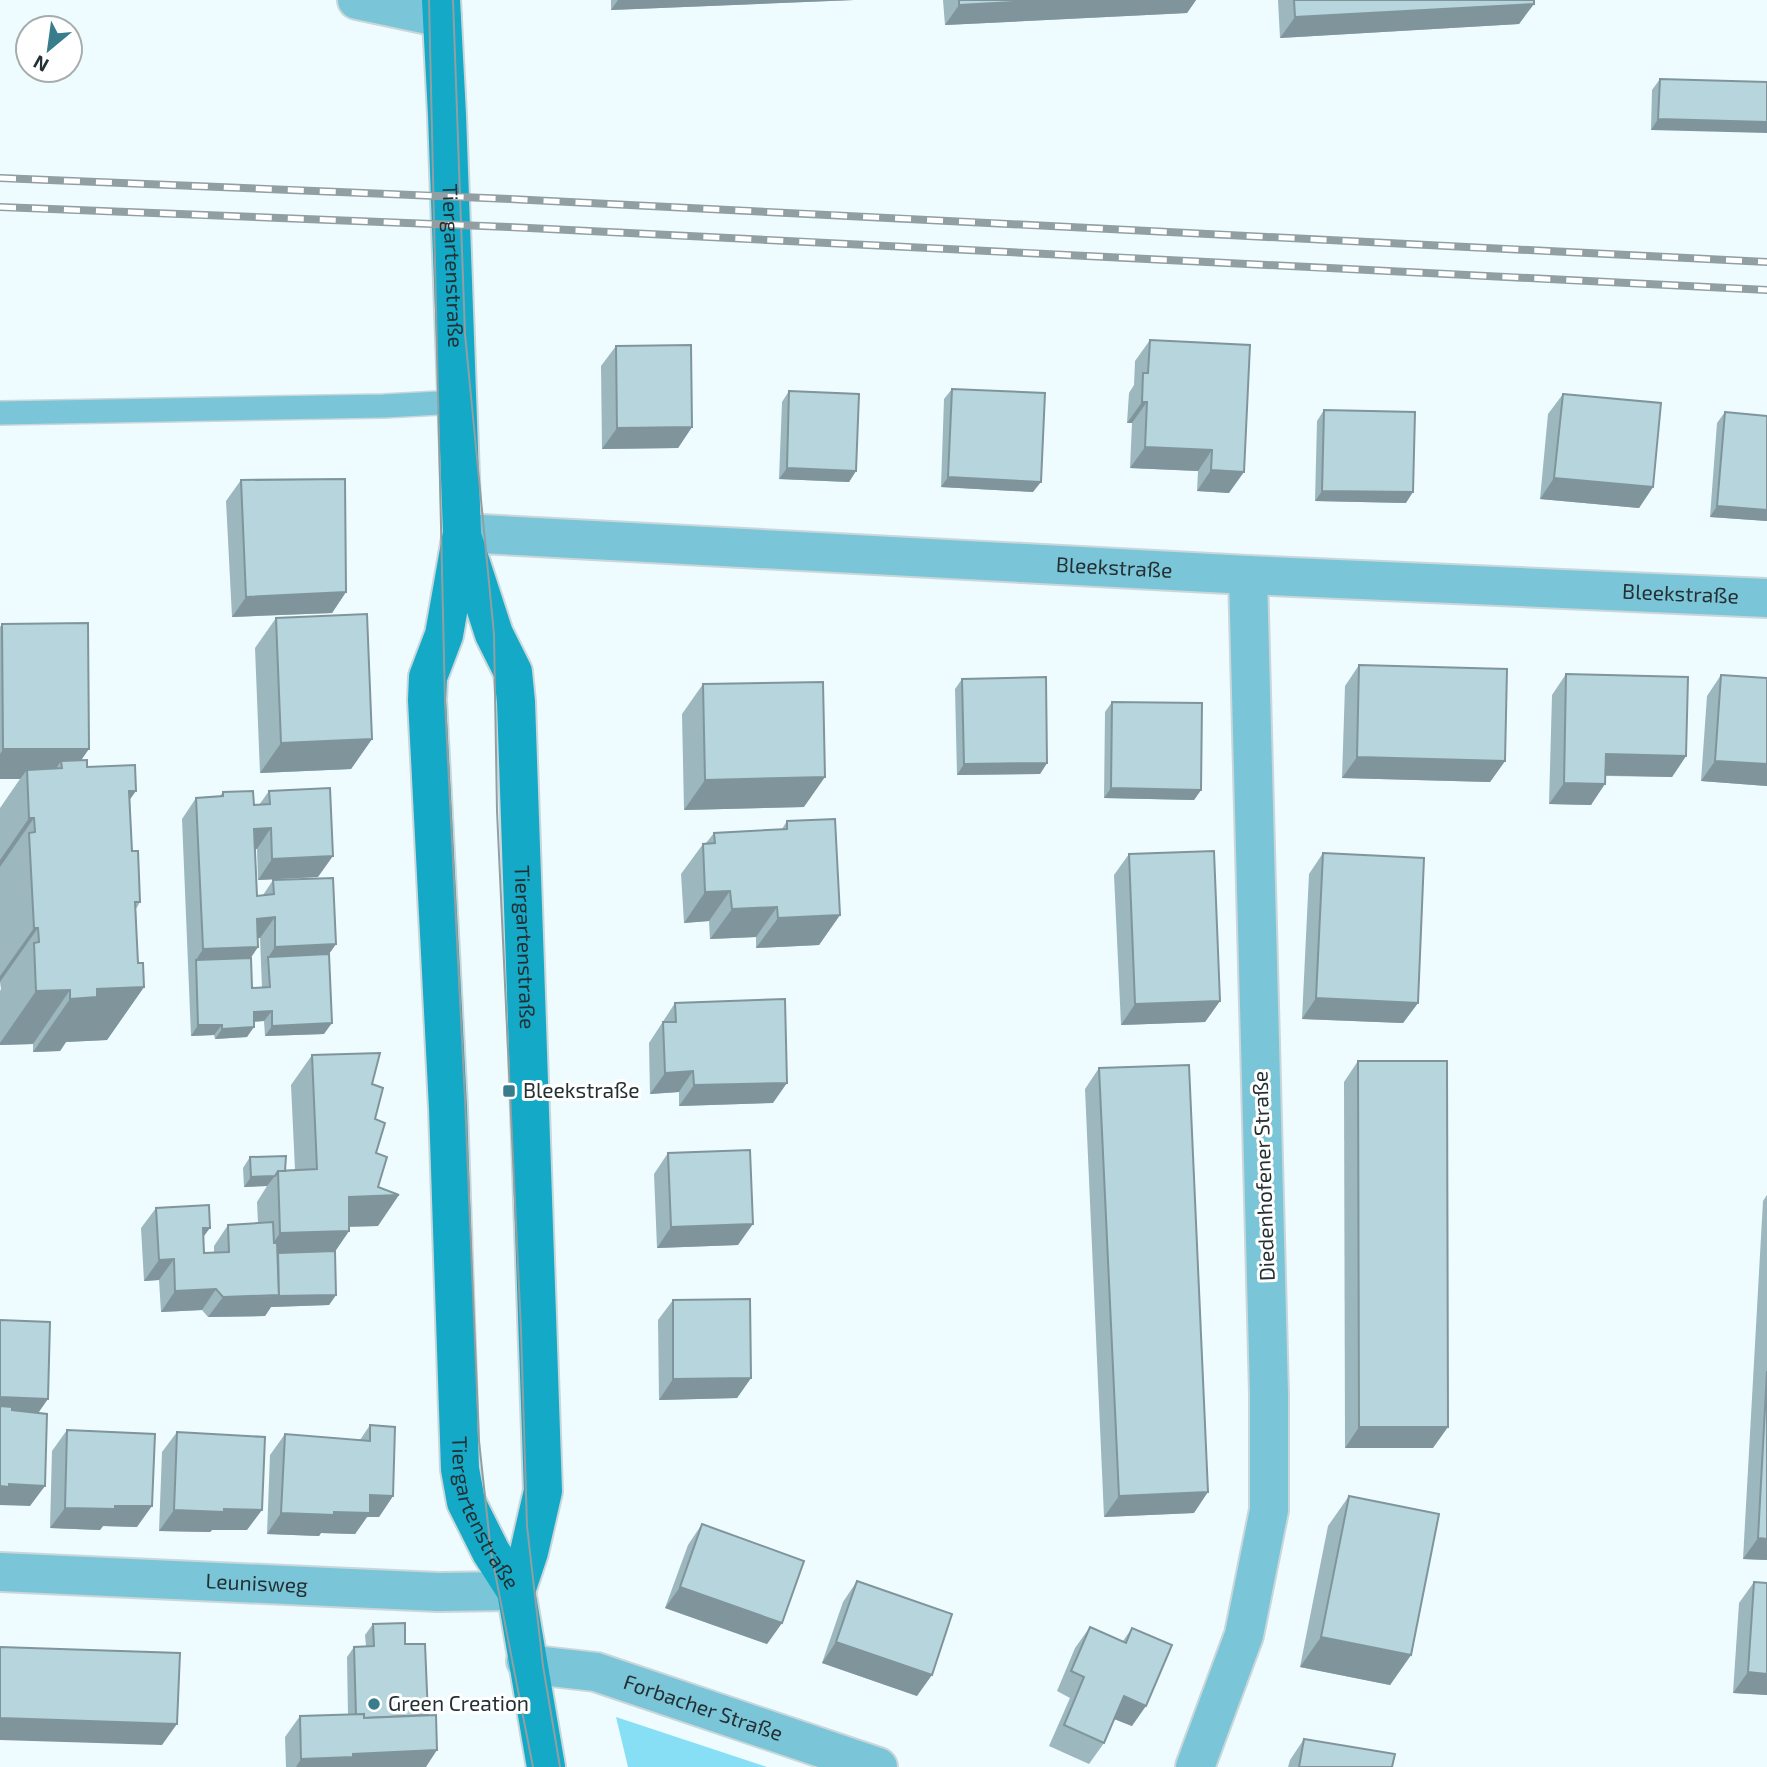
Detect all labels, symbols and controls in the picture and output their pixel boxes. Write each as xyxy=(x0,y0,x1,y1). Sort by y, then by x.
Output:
north arrow xyxy=(14,14,84,84)
text: N xyxy=(29,51,52,78)
street label: Tiergartenstraße xyxy=(438,183,469,348)
street label: Bleekstraße xyxy=(1055,551,1173,582)
street label: Bleekstraße xyxy=(1622,578,1739,608)
street label: Tiergartenstraße xyxy=(511,865,541,1030)
street label: Diedenhofener Straße xyxy=(1246,1071,1279,1282)
place label: Bleekstraße xyxy=(523,1077,640,1102)
marker: Bleekstraße xyxy=(501,1083,517,1099)
street label: Tiergartenstraße xyxy=(448,1436,525,1593)
street label: Leunisweg xyxy=(205,1567,309,1597)
street label: Forbacher Straße xyxy=(621,1668,786,1745)
place label: Green Creation xyxy=(388,1690,529,1715)
marker: Green Creation xyxy=(366,1696,382,1712)

